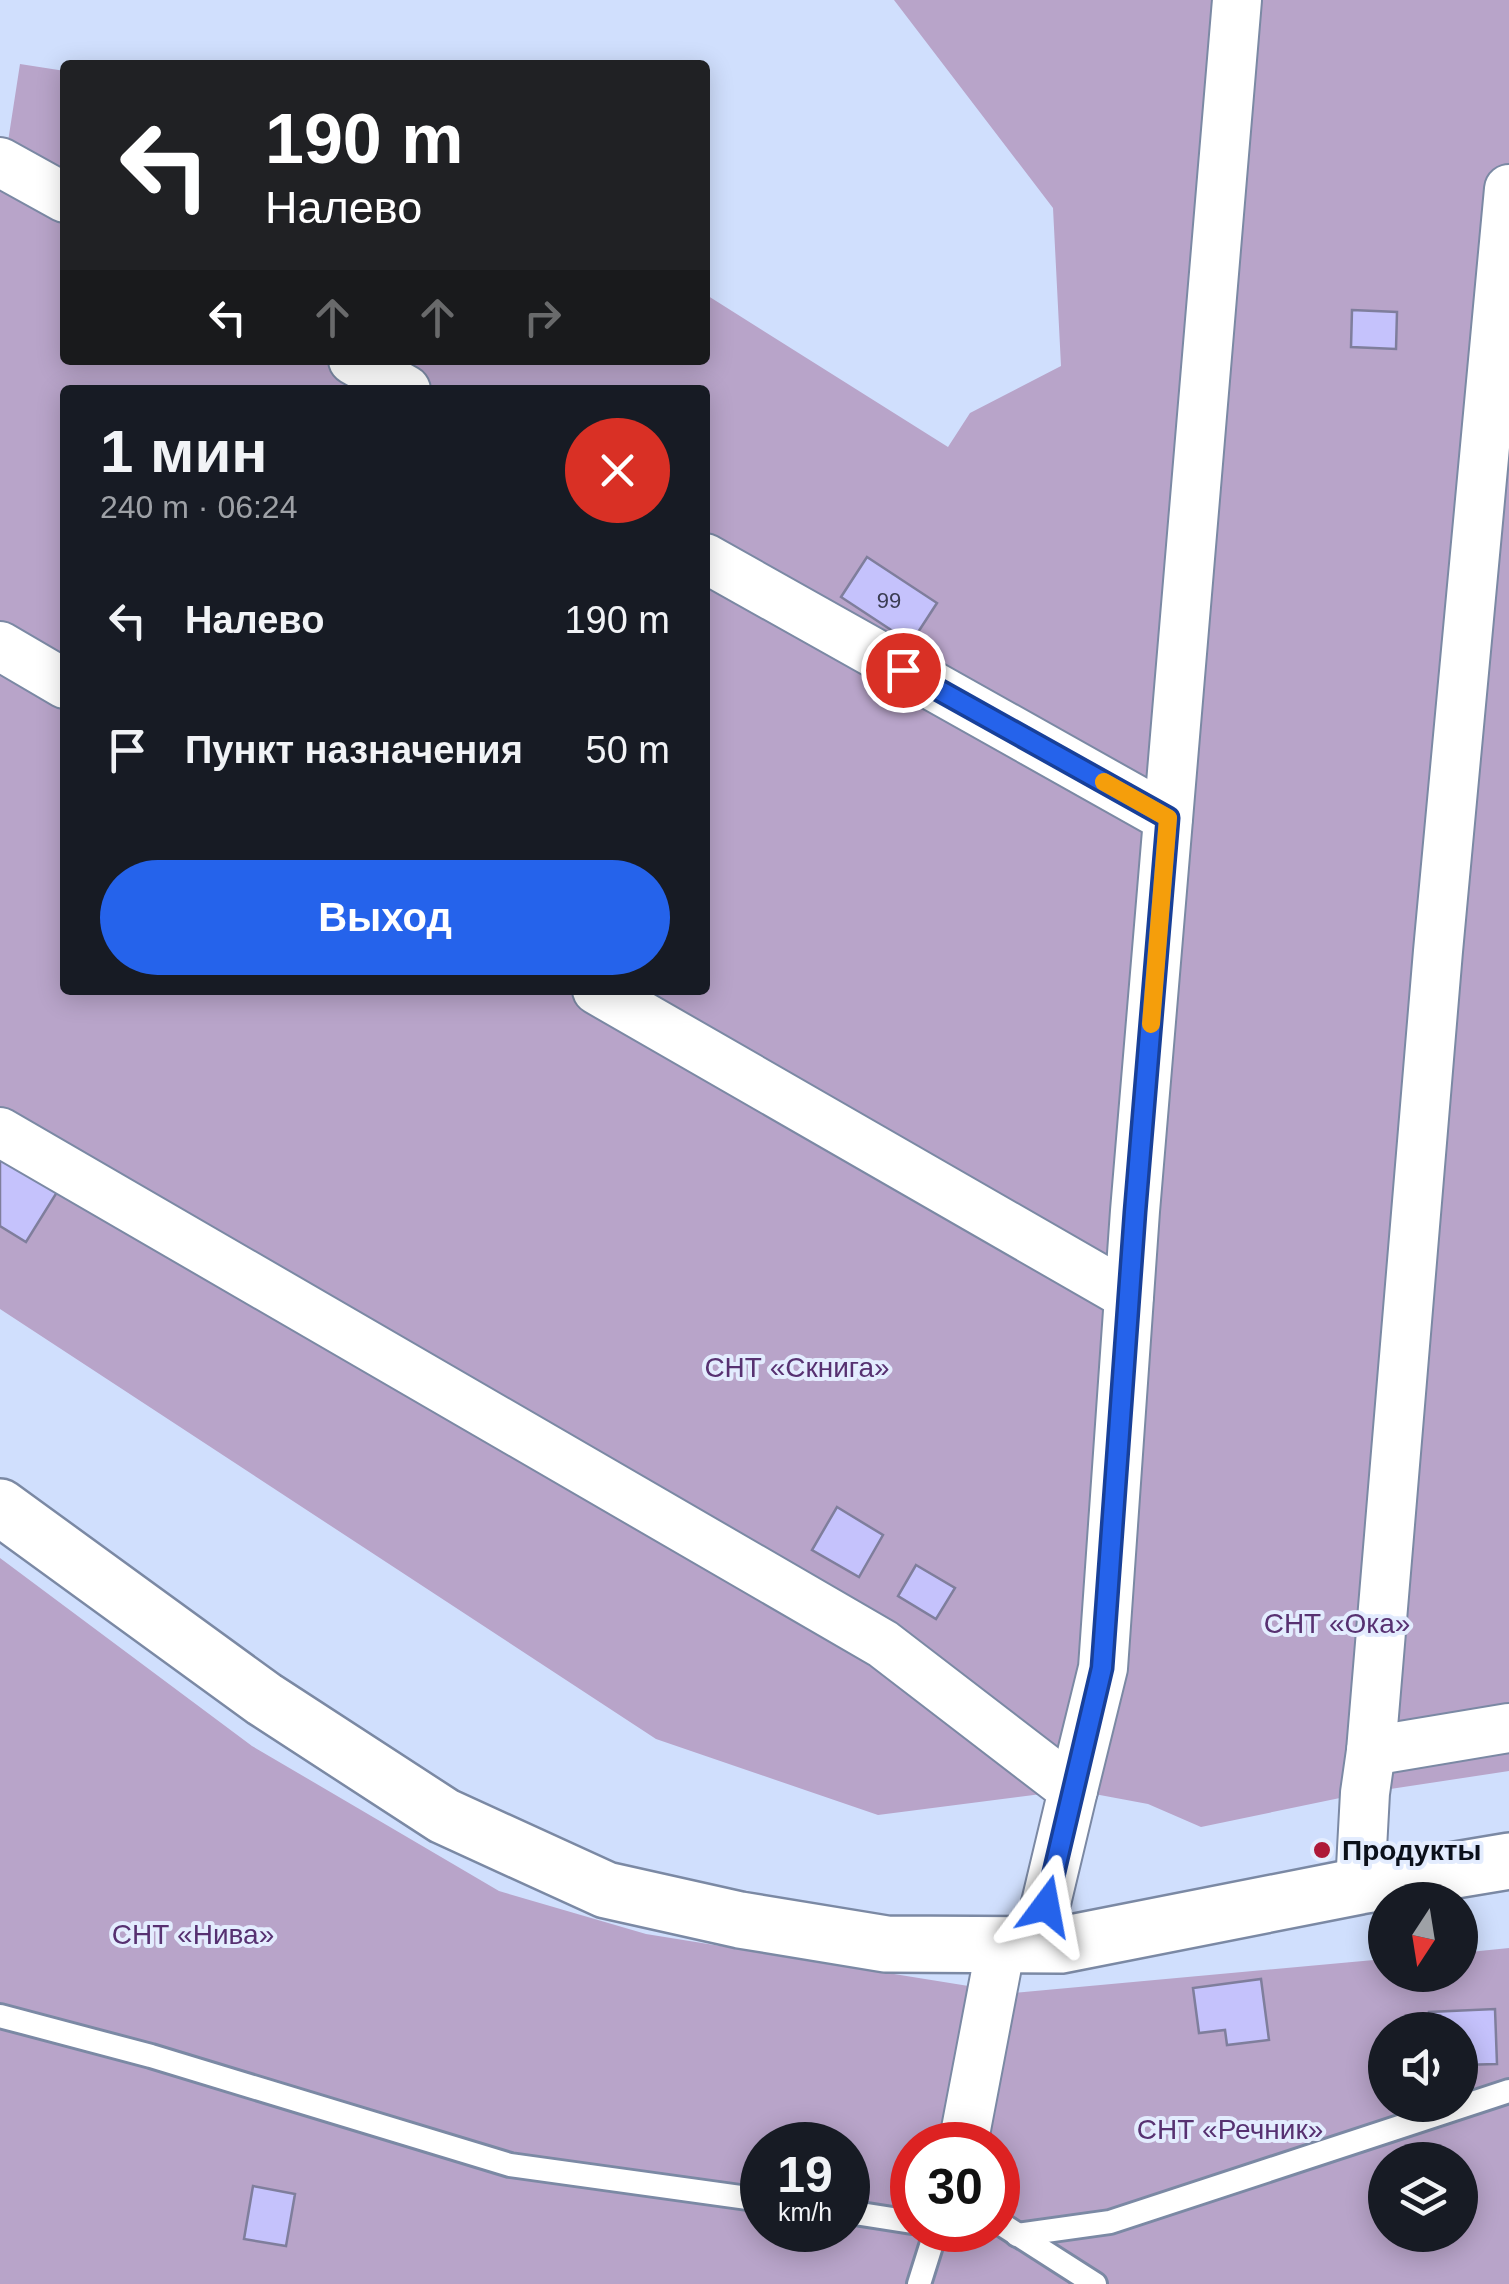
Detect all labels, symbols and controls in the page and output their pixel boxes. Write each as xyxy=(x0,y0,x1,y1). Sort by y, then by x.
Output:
icon: left xyxy=(100,100,230,230)
text: 190 m xyxy=(265,100,463,178)
text: Налево xyxy=(265,182,422,233)
icon: left xyxy=(200,290,255,345)
icon: ahead xyxy=(305,290,360,345)
icon: ahead xyxy=(410,290,465,345)
icon: right xyxy=(515,290,570,345)
text: 1 мин xyxy=(100,418,268,485)
button: close xyxy=(565,418,670,523)
text: 240 m · 06:24 xyxy=(100,489,297,525)
house number: 99 xyxy=(877,588,901,613)
icon: left xyxy=(100,593,155,648)
text: Налево xyxy=(185,599,324,641)
text: 190 m xyxy=(564,599,670,641)
pin xyxy=(861,628,946,713)
icon: arrive xyxy=(876,643,931,698)
icon: arrive xyxy=(100,723,155,778)
text: Пункт назначения xyxy=(185,729,523,771)
text: 50 m xyxy=(586,729,670,771)
button: Выход xyxy=(100,860,670,975)
park label: СНТ «Скнига» xyxy=(704,1352,890,1383)
park label: СНТ «Ока» xyxy=(1264,1608,1410,1639)
place label: Продукты xyxy=(1342,1835,1481,1866)
marker: Продукты xyxy=(1311,1839,1333,1861)
position arrow xyxy=(994,1854,1098,1958)
north arrow xyxy=(1368,1882,1478,1992)
map controls xyxy=(1368,1882,1478,2252)
park label: СНТ «Нива» xyxy=(112,1919,274,1950)
button: sound xyxy=(1368,2012,1478,2122)
park label: СНТ «Речник» xyxy=(1137,2114,1323,2145)
speed limit sign: 30 xyxy=(890,2122,1020,2252)
button: layers xyxy=(1368,2142,1478,2252)
text: 19 xyxy=(777,2147,833,2203)
text: km/h xyxy=(778,2198,832,2226)

